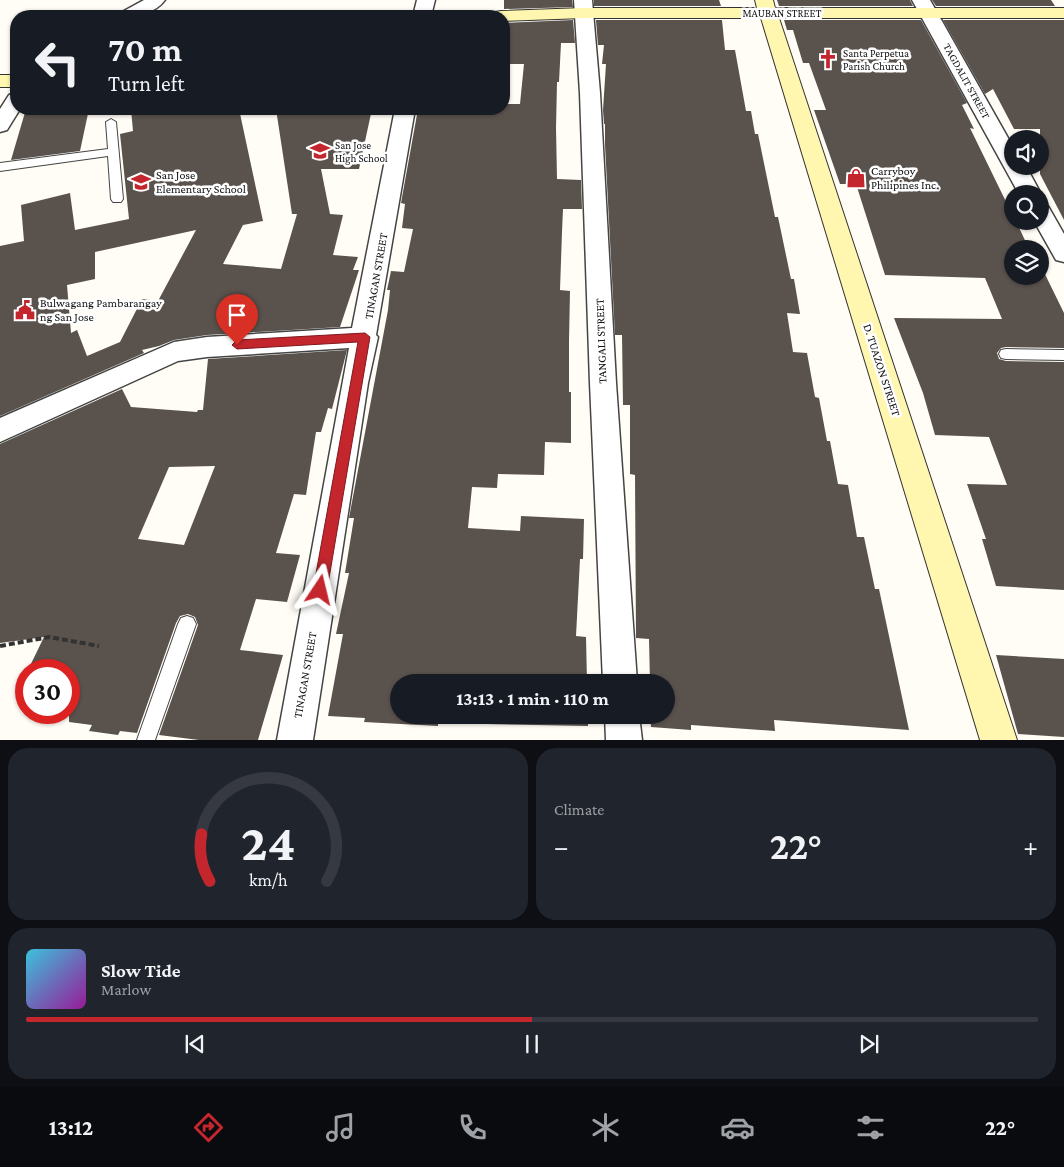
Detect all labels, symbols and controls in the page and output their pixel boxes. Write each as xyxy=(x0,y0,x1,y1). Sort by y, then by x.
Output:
street label: MAUBAN STREET xyxy=(742,7,822,19)
icon: left xyxy=(25,30,90,95)
text: 70 m xyxy=(108,30,182,69)
street label: TAGDALIT STREET xyxy=(941,41,993,121)
place label: Santa Perpetua Parish Church xyxy=(843,47,909,72)
church icon: Santa Perpetua Parish Church xyxy=(817,48,839,70)
text: Turn left xyxy=(108,71,185,96)
map controls xyxy=(1004,130,1049,285)
button: sound xyxy=(1004,130,1049,175)
place label: San Jose High School xyxy=(335,139,388,165)
school or university icon: San Jose High School xyxy=(309,140,331,162)
place label: Carryboy Philipines Inc. xyxy=(871,164,939,192)
shop icon: Carryboy Philipines Inc. xyxy=(845,167,867,189)
place label: San Jose Elementary School xyxy=(156,168,246,196)
school or university icon: San Jose Elementary School xyxy=(130,171,152,193)
button: search xyxy=(1004,185,1049,230)
street label: TINAGAN STREET xyxy=(361,231,391,320)
button: layers xyxy=(1004,240,1049,285)
pin xyxy=(216,294,258,345)
place label: Bulwagang Pambarangay ng San Jose xyxy=(40,296,162,324)
street label: TANGALI STREET xyxy=(592,298,609,384)
public building icon: Bulwagang Pambarangay ng San Jose xyxy=(14,299,36,321)
icon: arrive xyxy=(223,301,251,329)
street label: D. TUAZON STREET xyxy=(860,322,904,418)
position arrow xyxy=(293,563,345,615)
street label: TINAGAN STREET xyxy=(290,630,320,719)
speed limit sign: 30 xyxy=(15,659,80,724)
text: 13:13 · 1 min · 110 m xyxy=(456,688,609,709)
text: Climate xyxy=(554,801,604,818)
text: 24 xyxy=(241,813,295,871)
text: 22° xyxy=(770,825,822,867)
text: − xyxy=(554,831,569,862)
text: + xyxy=(1023,831,1038,862)
text: km/h xyxy=(249,870,288,890)
text: Slow Tide xyxy=(101,960,181,981)
text: Marlow xyxy=(101,981,151,998)
icon: previous xyxy=(181,1030,209,1058)
icon: pause xyxy=(518,1030,546,1058)
icon: next xyxy=(855,1030,883,1058)
icon: directions xyxy=(191,1110,226,1145)
icon: music xyxy=(323,1110,358,1145)
icon: phone xyxy=(455,1110,490,1145)
icon: climate xyxy=(588,1110,623,1145)
icon: car xyxy=(720,1110,755,1145)
icon: filters xyxy=(853,1110,888,1145)
text: 13:12 xyxy=(49,1115,93,1140)
text: 22° xyxy=(985,1115,1015,1140)

